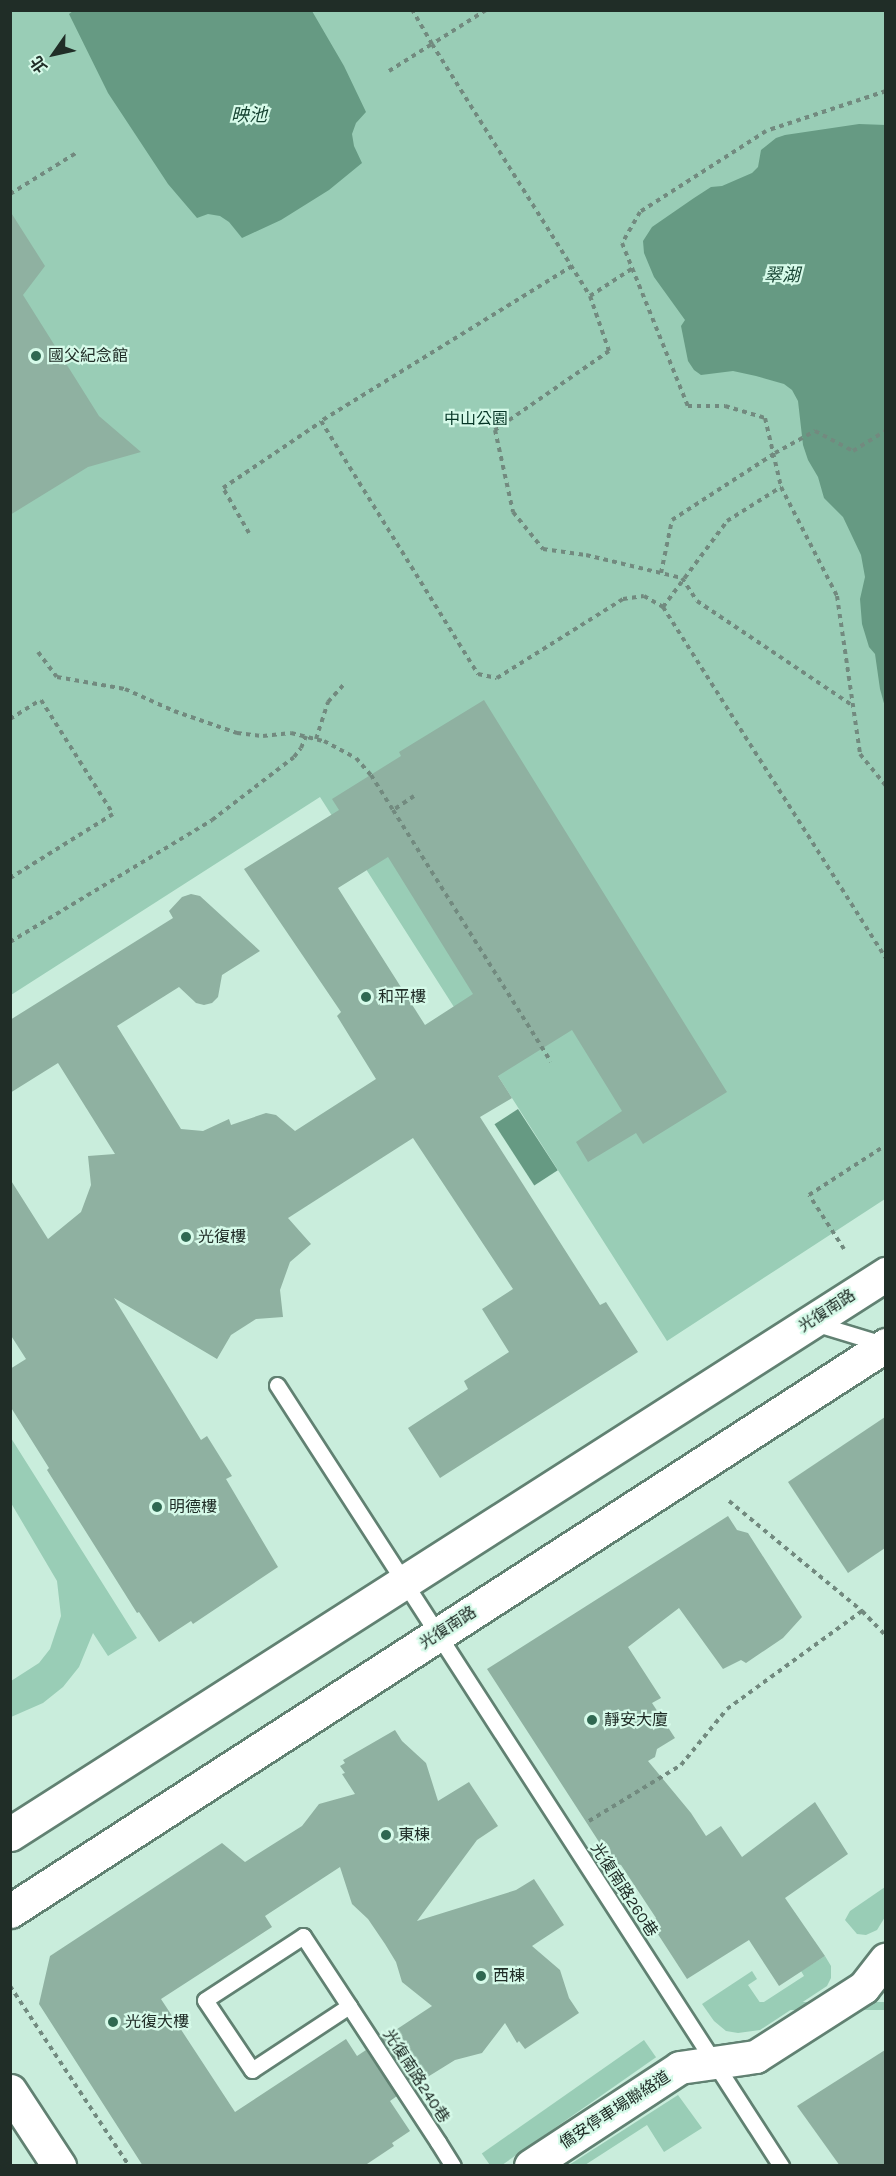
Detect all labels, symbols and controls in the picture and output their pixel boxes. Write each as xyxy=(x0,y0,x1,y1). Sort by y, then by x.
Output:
north arrow xyxy=(24,24,84,84)
text: 北 xyxy=(26,52,51,76)
water label: 映池 xyxy=(231,104,267,126)
water label: 翠湖 xyxy=(764,264,800,286)
place label: 國父紀念館 xyxy=(48,346,128,366)
marker: 國父紀念館 xyxy=(29,349,43,363)
park label: 中山公園 xyxy=(444,409,508,429)
place label: 和平樓 xyxy=(378,987,426,1007)
marker: 和平樓 xyxy=(359,990,373,1004)
place label: 光復樓 xyxy=(198,1227,246,1247)
marker: 光復樓 xyxy=(179,1230,193,1244)
street label: 光復南路 xyxy=(795,1286,859,1336)
place label: 明德樓 xyxy=(169,1497,217,1517)
marker: 明德樓 xyxy=(150,1500,164,1514)
street label: 光復南路 xyxy=(416,1603,480,1653)
place label: 靜安大廈 xyxy=(604,1710,668,1730)
marker: 靜安大廈 xyxy=(585,1713,599,1727)
place label: 東棟 xyxy=(398,1825,430,1845)
marker: 東棟 xyxy=(379,1828,393,1842)
street label: 光復南路260巷 xyxy=(587,1840,661,1940)
place label: 西棟 xyxy=(493,1966,525,1986)
marker: 西棟 xyxy=(474,1969,488,1983)
place label: 光復大樓 xyxy=(125,2012,189,2032)
marker: 光復大樓 xyxy=(106,2015,120,2029)
street label: 光復南路240巷 xyxy=(379,2026,453,2126)
street label: 僑安停車場聯絡道 xyxy=(556,2067,674,2153)

